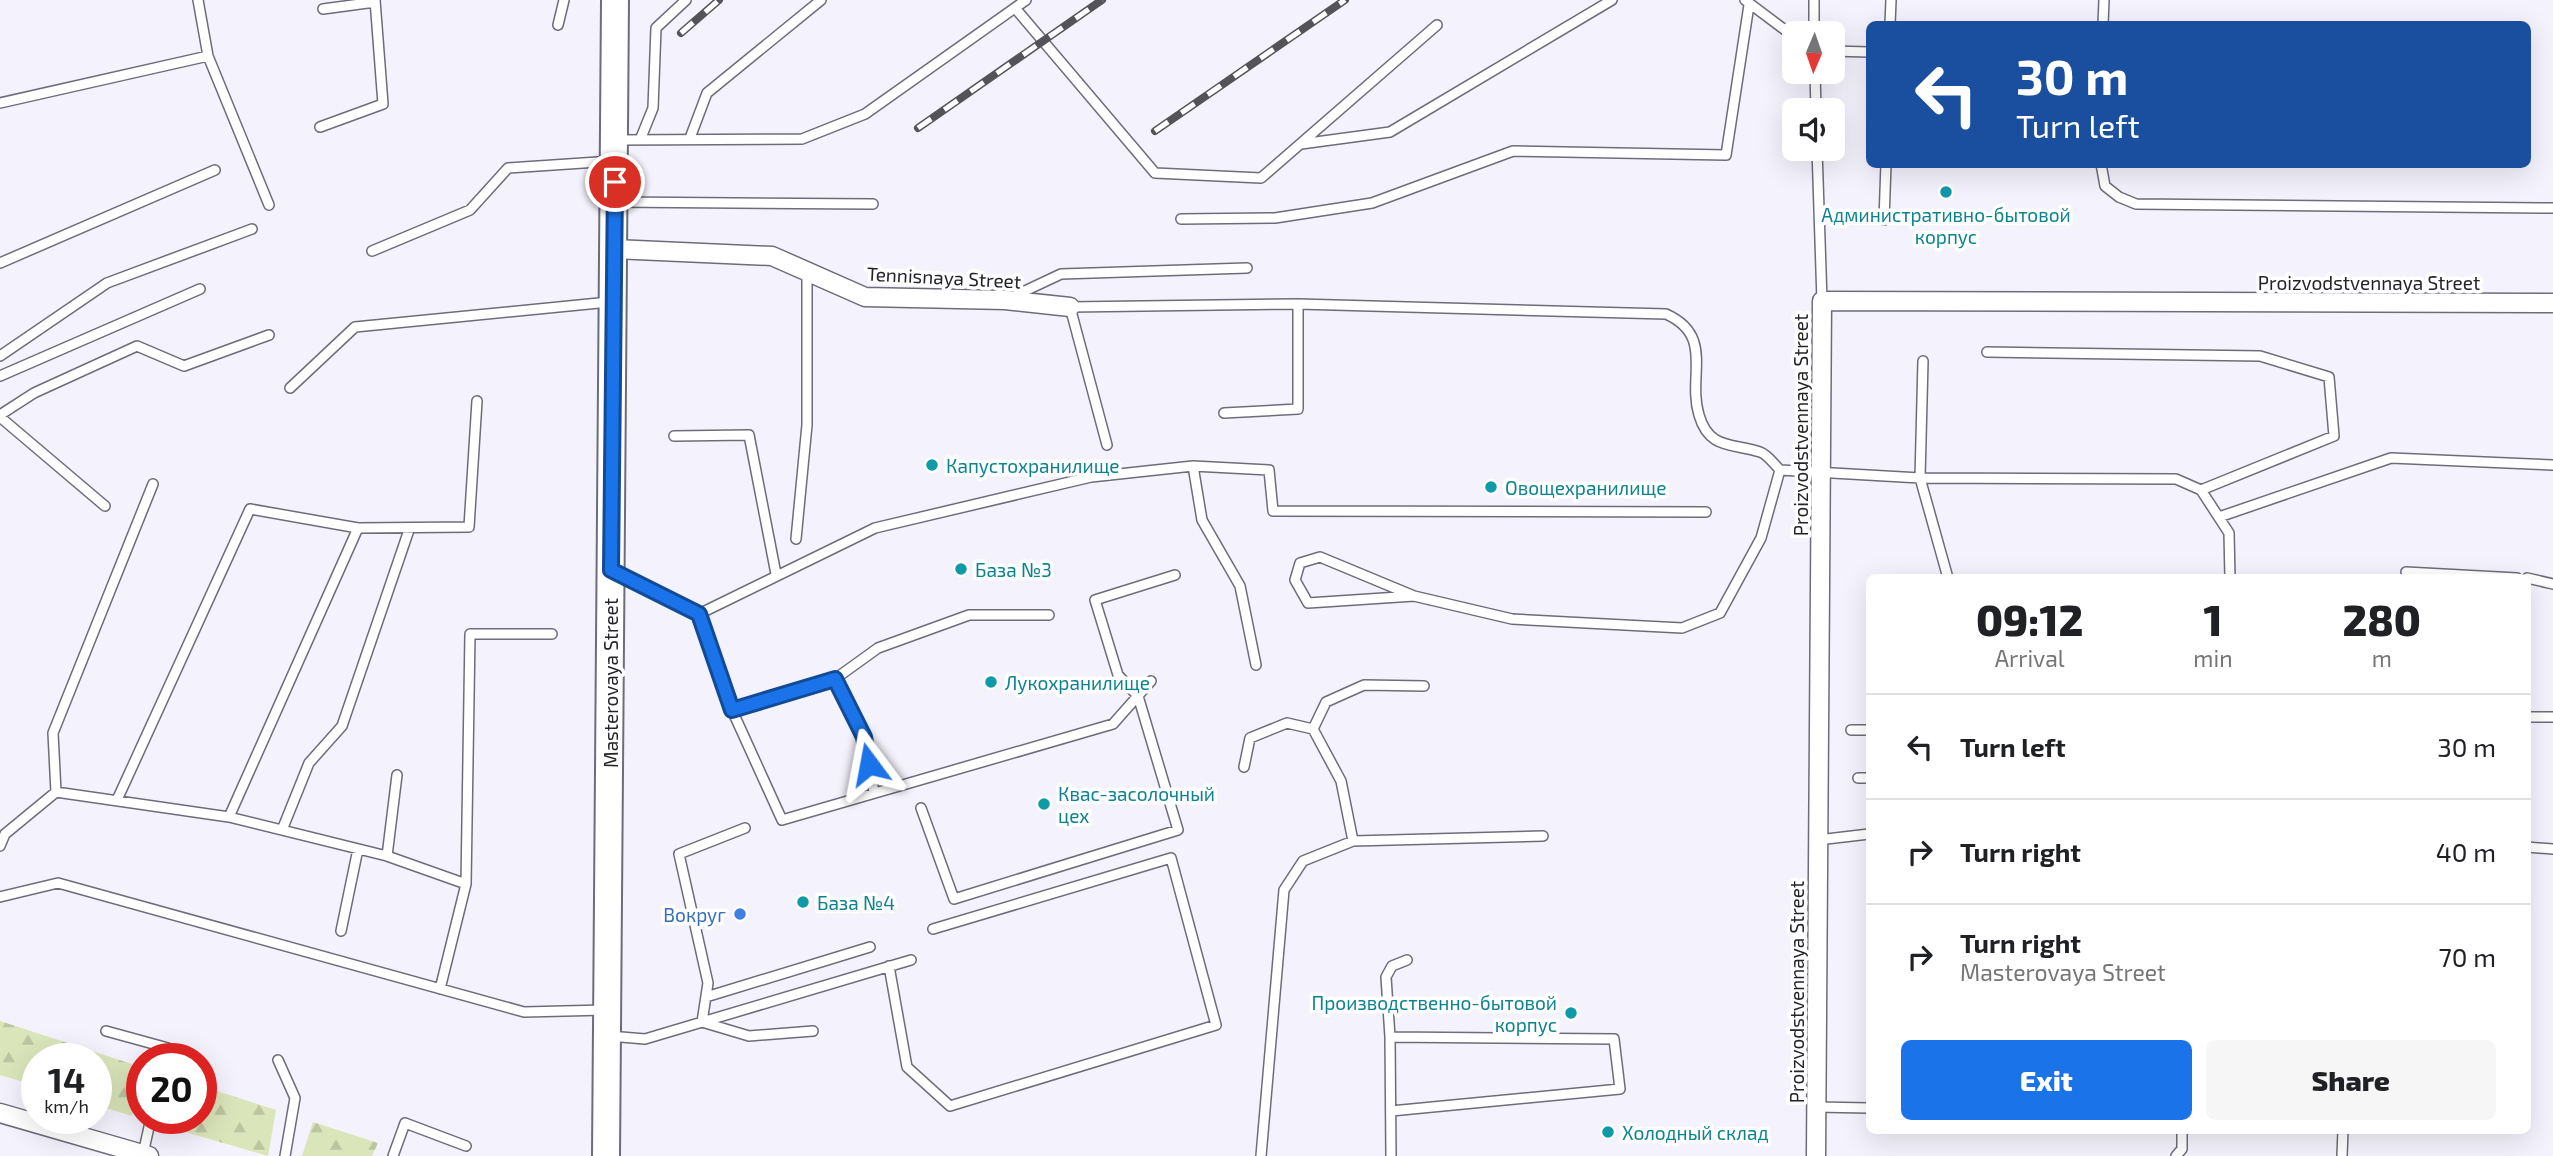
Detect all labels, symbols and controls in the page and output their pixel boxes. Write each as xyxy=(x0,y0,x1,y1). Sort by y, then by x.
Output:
north arrow xyxy=(1782,21,1844,84)
map controls xyxy=(1782,21,1845,161)
text: 30 m xyxy=(2016,46,2128,105)
icon: left xyxy=(1901,49,1992,140)
button: sound xyxy=(1782,98,1845,161)
text: Turn left xyxy=(2016,106,2140,144)
pin xyxy=(585,152,645,212)
icon: arrive xyxy=(596,163,634,201)
marker: Административно-бытовой корпус xyxy=(1938,184,1954,200)
place label: Административно-бытовой корпус xyxy=(1821,203,2071,249)
street label: Tennisnaya Street xyxy=(866,261,1022,293)
street label: Proizvodstvennaya Street xyxy=(2258,271,2480,294)
street label: Proizvodstvennaya Street xyxy=(1789,314,1812,536)
place label: Капустохранилище xyxy=(946,454,1120,478)
marker: Капустохранилище xyxy=(924,457,940,473)
place label: Овощехранилище xyxy=(1505,476,1666,499)
marker: Овощехранилище xyxy=(1483,479,1499,495)
place label: База №3 xyxy=(975,558,1052,581)
marker: База №3 xyxy=(953,561,969,577)
text: 09:12 xyxy=(1976,594,2083,644)
text: 1 xyxy=(2203,594,2222,644)
text: 280 xyxy=(2342,594,2421,644)
street label: Masterovaya Street xyxy=(599,598,622,768)
text: Arrival xyxy=(1995,644,2065,672)
text: min xyxy=(2193,644,2233,672)
text: m xyxy=(2372,644,2392,672)
place label: Лукохранилище xyxy=(1005,671,1150,695)
marker: Лукохранилище xyxy=(983,674,999,690)
position arrow xyxy=(832,727,906,801)
icon: left xyxy=(1901,728,1939,766)
text: Turn left xyxy=(1960,731,2066,762)
text: 30 m xyxy=(2437,731,2496,762)
place label: Квас-засолочный цех xyxy=(1058,782,1215,827)
marker: Квас-засолочный цех xyxy=(1036,796,1052,812)
icon: right xyxy=(1901,833,1939,871)
text: Turn right xyxy=(1960,836,2081,867)
text: 40 m xyxy=(2436,836,2496,867)
street label: Proizvodstvennaya Street xyxy=(1785,881,1808,1103)
place label: База №4 xyxy=(817,891,895,914)
marker: База №4 xyxy=(795,894,811,910)
place label: Вокруг xyxy=(663,903,726,927)
marker: Вокруг xyxy=(732,906,748,922)
text: Turn right xyxy=(1960,927,2081,958)
icon: right xyxy=(1901,938,1939,976)
text: 70 m xyxy=(2438,941,2496,972)
text: Masterovaya Street xyxy=(1960,958,2166,986)
place label: Производственно-бытовой корпус xyxy=(1312,991,1557,1037)
marker: Производственно-бытовой корпус xyxy=(1563,1005,1579,1021)
button: Exit xyxy=(1901,1040,2192,1120)
button: Share xyxy=(2206,1040,2496,1120)
speed limit sign: 20 xyxy=(126,1043,217,1134)
text: 14 xyxy=(48,1058,85,1100)
text: km/h xyxy=(44,1095,89,1117)
place label: Холодный склад xyxy=(1622,1121,1769,1144)
marker: Холодный склад xyxy=(1600,1124,1616,1140)

